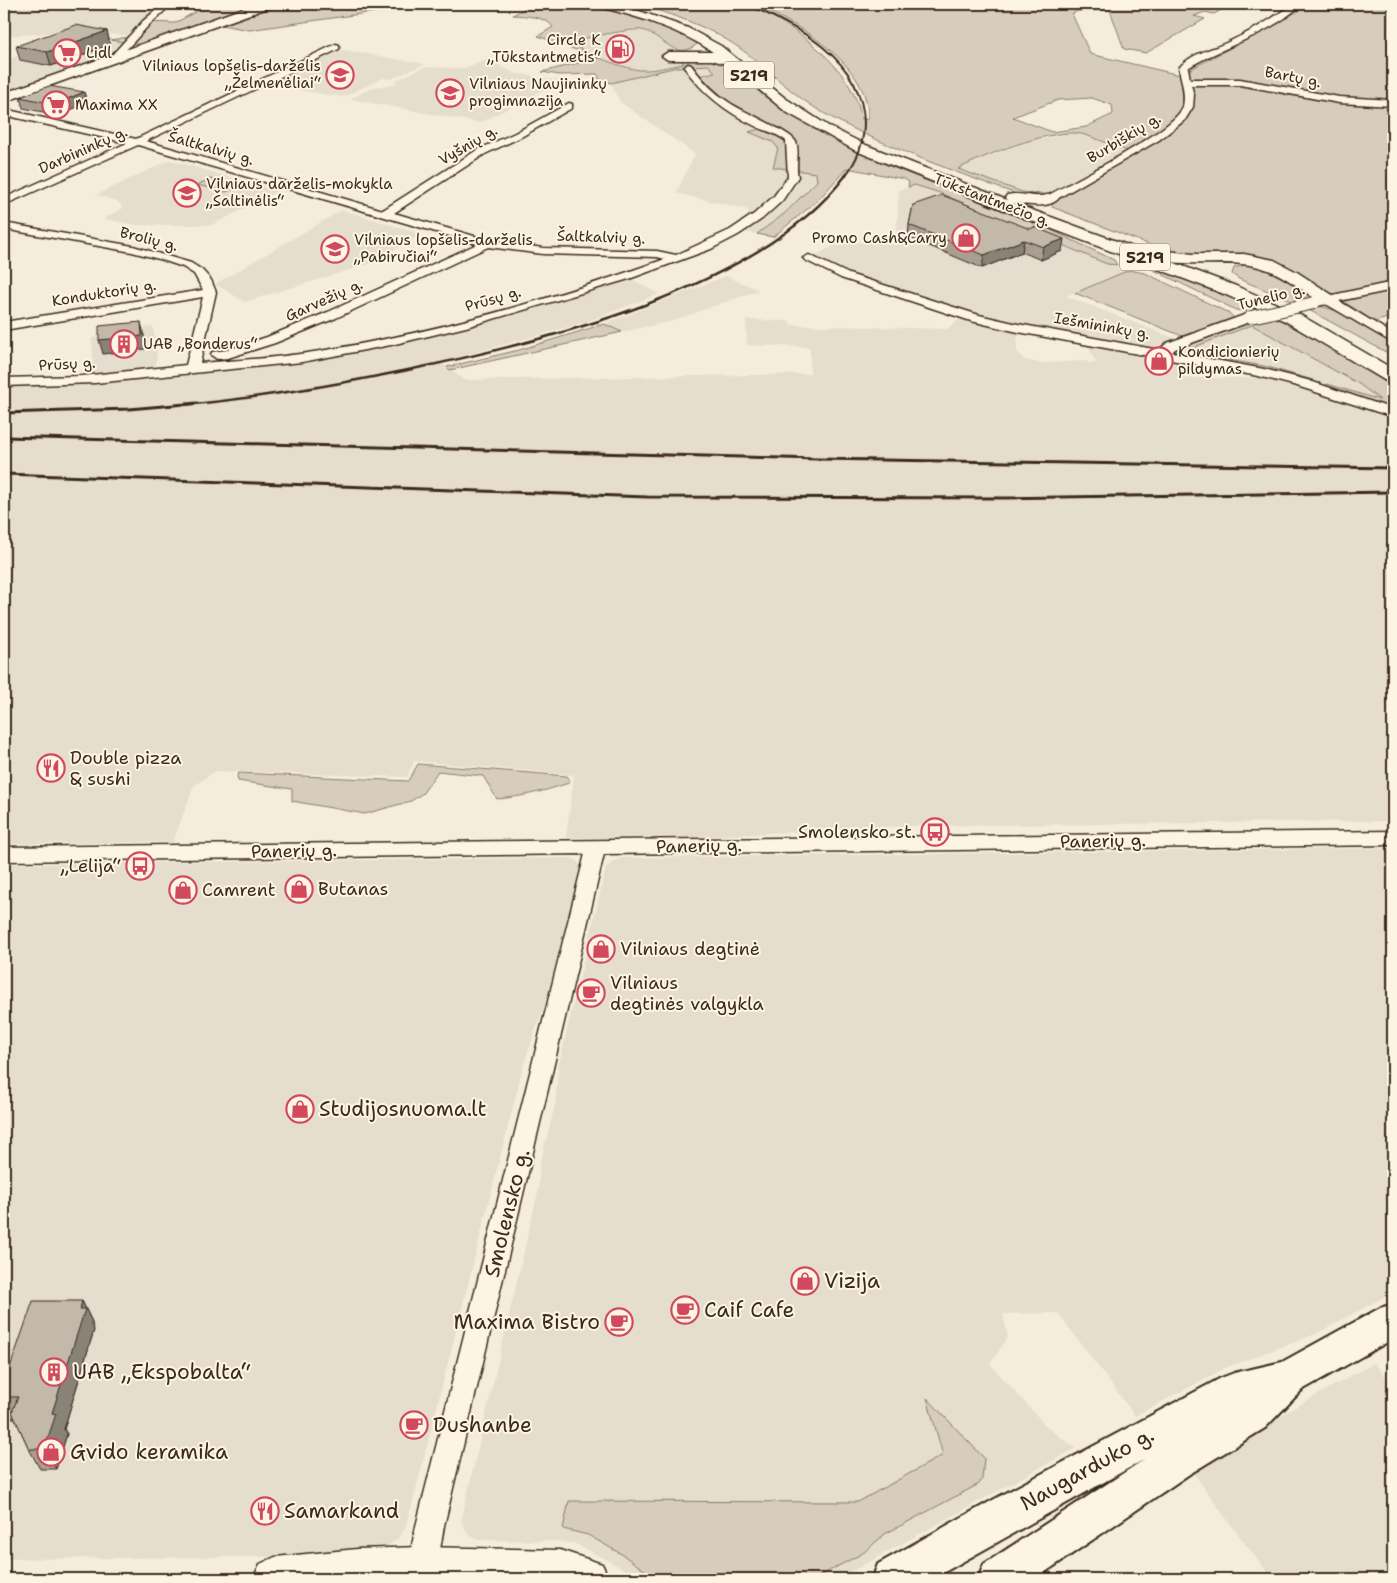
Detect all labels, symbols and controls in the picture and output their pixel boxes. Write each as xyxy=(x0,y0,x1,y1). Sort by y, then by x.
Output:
place label: Circle K „Tūkstantmetis“ xyxy=(486,30,601,67)
fuel station icon: Circle K „Tūkstantmetis“ xyxy=(605,34,635,64)
supermarket icon: Lidl xyxy=(52,38,82,68)
place label: Lidl xyxy=(86,43,112,63)
place label: Vilniaus lopšelis-darželis „Želmenėliai“ xyxy=(142,56,321,93)
school or university icon: Vilniaus lopšelis-darželis „Želmenėliai“ xyxy=(325,60,355,90)
road number: 5219 xyxy=(724,62,774,88)
street label: Bartų g. xyxy=(1263,62,1323,92)
place label: Vilniaus Naujininkų progimnazija xyxy=(469,74,607,111)
school or university icon: Vilniaus Naujininkų progimnazija xyxy=(435,78,465,108)
supermarket icon: Maxima XX xyxy=(41,90,71,120)
place label: Maxima XX xyxy=(75,95,158,115)
street label: Burbiškių g. xyxy=(1083,108,1165,168)
street label: Vyšnių g. xyxy=(435,120,501,170)
street label: Darbininkų g. xyxy=(36,121,131,178)
street label: Šaltkalvių g. xyxy=(166,125,257,170)
street label: Tūkstantmečio g. xyxy=(931,169,1053,231)
place label: Vilniaus darželis-mokykla „Šaltinėlis“ xyxy=(205,174,393,211)
school or university icon: Vilniaus darželis-mokykla „Šaltinėlis“ xyxy=(172,178,202,208)
street label: Brolių g. xyxy=(118,222,180,256)
shop icon: Promo Cash&Carry xyxy=(951,223,981,253)
street label: Šaltkalvių g. xyxy=(556,224,646,249)
place label: Promo Cash&Carry xyxy=(812,228,947,248)
place label: Vilniaus lopšelis-darželis „Pabiručiai“ xyxy=(353,230,533,267)
school or university icon: Vilniaus lopšelis-darželis „Pabiručiai“ xyxy=(320,234,350,264)
road number: 5219 xyxy=(1120,243,1170,270)
street label: Garvežių g. xyxy=(282,274,366,326)
street label: Konduktorių g. xyxy=(50,275,158,311)
street label: Tunelio g. xyxy=(1235,279,1307,315)
street label: Prūsų g. xyxy=(463,281,523,317)
street label: Iešmininkų g. xyxy=(1052,308,1152,344)
building icon: UAB „Bonderus“ xyxy=(109,329,139,359)
place label: UAB „Bonderus“ xyxy=(143,334,258,354)
place label: Kondicionierių pildymas xyxy=(1178,342,1279,379)
shop icon: Kondicionierių pildymas xyxy=(1144,346,1174,376)
street label: Prūsų g. xyxy=(38,353,96,375)
place label: Double pizza & sushi xyxy=(70,746,181,791)
restaurant icon: Double pizza & sushi xyxy=(36,753,66,783)
bus stop icon: Smolensko st. xyxy=(920,817,950,847)
place label: Smolensko st. xyxy=(798,820,916,844)
street label: Panerių g. xyxy=(1060,828,1146,854)
street label: Panerių g. xyxy=(656,833,742,859)
street label: Panerių g. xyxy=(251,838,337,864)
bus stop icon: „Lelija“ xyxy=(125,851,155,881)
place label: „Lelija“ xyxy=(60,854,121,878)
shop icon: Butanas xyxy=(284,874,314,904)
shop icon: Camrent xyxy=(168,875,198,905)
place label: Butanas xyxy=(318,877,389,901)
place label: Camrent xyxy=(202,878,276,902)
shop icon: Vilniaus degtinė xyxy=(586,934,616,964)
place label: Vilniaus degtinė xyxy=(620,937,760,961)
place label: Vilniaus degtinės valgykla xyxy=(610,971,764,1016)
cafe icon: Vilniaus degtinės valgykla xyxy=(576,978,606,1008)
shop icon: Studijosnuoma.lt xyxy=(285,1094,315,1124)
place label: Studijosnuoma.lt xyxy=(319,1095,487,1123)
street label: Smolensko g. xyxy=(478,1146,536,1280)
shop icon: Vizija xyxy=(790,1266,820,1296)
place label: Vizija xyxy=(824,1267,880,1295)
cafe icon: Caif Cafe xyxy=(670,1295,700,1325)
place label: Caif Cafe xyxy=(704,1296,794,1324)
cafe icon: Maxima Bistro xyxy=(604,1307,634,1337)
place label: Maxima Bistro xyxy=(453,1308,600,1336)
building icon: UAB „Ekspobalta“ xyxy=(39,1357,69,1387)
place label: UAB „Ekspobalta“ xyxy=(73,1358,251,1386)
cafe icon: Dushanbe xyxy=(399,1410,429,1440)
place label: Dushanbe xyxy=(433,1411,532,1439)
street label: Naugarduko g. xyxy=(1015,1421,1159,1517)
shop icon: Gvido keramika xyxy=(36,1437,66,1467)
place label: Gvido keramika xyxy=(70,1438,228,1466)
restaurant icon: Samarkand xyxy=(250,1496,280,1526)
place label: Samarkand xyxy=(284,1497,399,1525)

